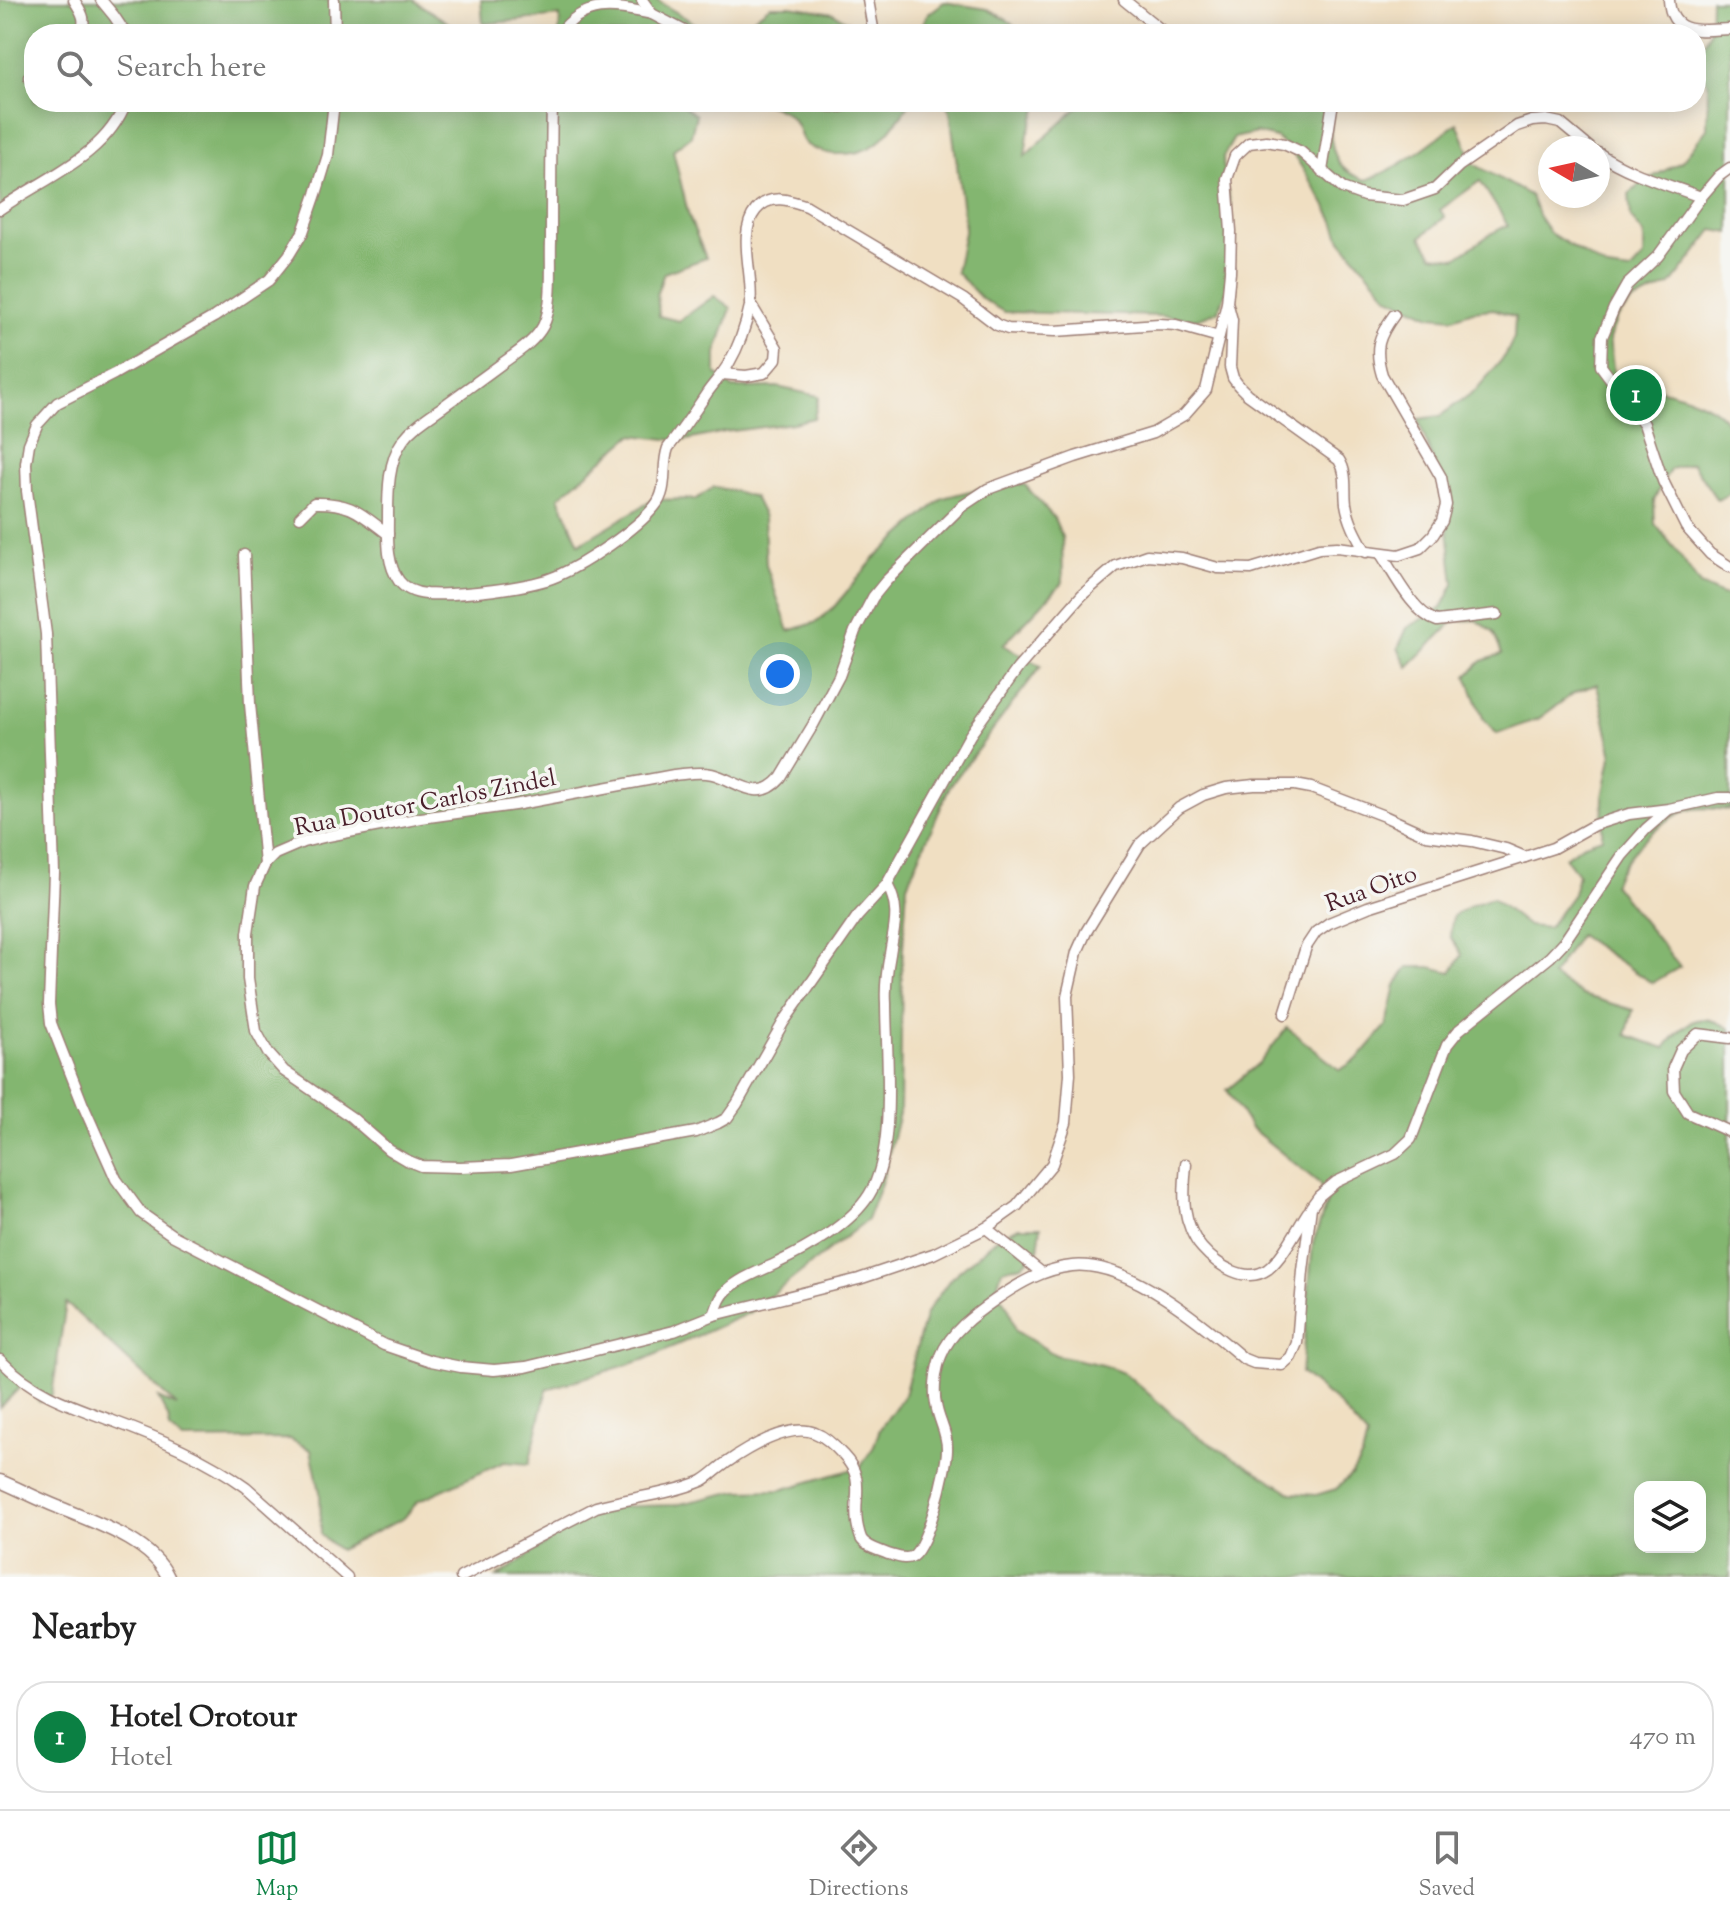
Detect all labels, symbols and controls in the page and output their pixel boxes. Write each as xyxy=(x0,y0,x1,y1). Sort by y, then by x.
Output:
search box xyxy=(24,24,1706,112)
icon: search xyxy=(52,46,96,90)
text: Search here xyxy=(116,47,266,90)
north arrow xyxy=(1538,136,1610,208)
pin: 1 xyxy=(1610,365,1662,425)
your location xyxy=(760,654,800,694)
street label: Rua Doutor Carlos Zindel xyxy=(292,762,559,846)
street label: Rua Oito xyxy=(1321,858,1422,922)
map controls xyxy=(1634,1481,1706,1553)
button: layers xyxy=(1634,1481,1706,1553)
text: Nearby xyxy=(32,1605,137,1654)
text: Hotel Orotour xyxy=(110,1697,297,1740)
text: 1 xyxy=(56,1719,64,1756)
text: 470 m xyxy=(1630,1719,1696,1756)
text: Hotel xyxy=(110,1740,173,1777)
tab: Map xyxy=(255,1826,299,1906)
tab: Directions xyxy=(809,1826,908,1906)
tab: Saved xyxy=(1418,1826,1475,1906)

